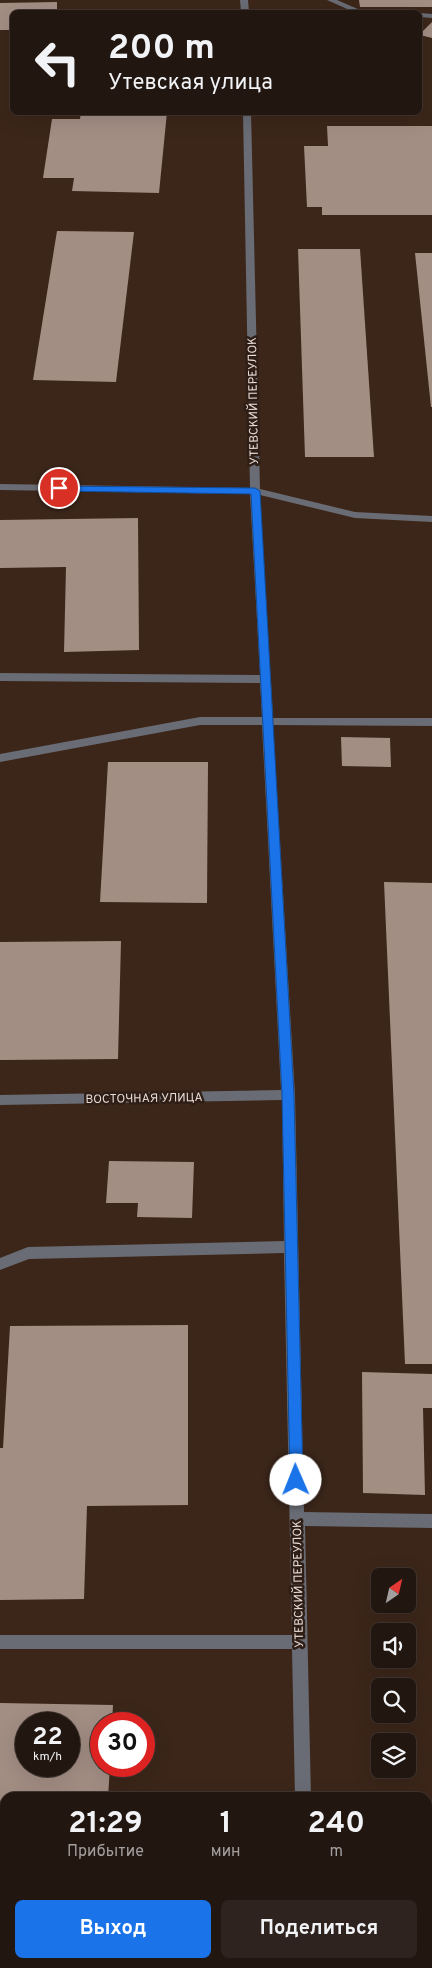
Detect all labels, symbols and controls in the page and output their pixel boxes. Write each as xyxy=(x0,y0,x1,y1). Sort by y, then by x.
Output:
text: 200 m xyxy=(108,27,215,71)
icon: left xyxy=(25,30,90,95)
text: Утевская улица xyxy=(108,70,273,97)
street label: УТЕВСКИЙ ПЕРЕУЛОК xyxy=(245,337,263,465)
pin xyxy=(38,467,80,509)
icon: arrive xyxy=(45,474,73,502)
street label: ВОСТОЧНАЯ УЛИЦА xyxy=(85,1090,203,1108)
position arrow xyxy=(269,1453,321,1505)
street label: УТЕВСКИЙ ПЕРЕУЛОК xyxy=(290,1520,308,1648)
north arrow xyxy=(371,1568,416,1612)
map controls xyxy=(371,1568,416,1778)
button: sound xyxy=(371,1623,416,1668)
button: search xyxy=(371,1678,416,1723)
speed limit sign: 30 xyxy=(90,1712,155,1777)
text: 22 xyxy=(32,1722,63,1754)
button: layers xyxy=(371,1733,416,1778)
text: km/h xyxy=(33,1749,62,1765)
text: 21:29 xyxy=(68,1806,143,1843)
text: 1 xyxy=(220,1806,232,1843)
text: 240 xyxy=(308,1806,365,1843)
text: Прибытие xyxy=(67,1842,144,1862)
text: мин xyxy=(211,1842,241,1862)
text: m xyxy=(330,1842,343,1862)
button: Выход xyxy=(15,1900,211,1958)
button: Поделиться xyxy=(221,1900,417,1958)

